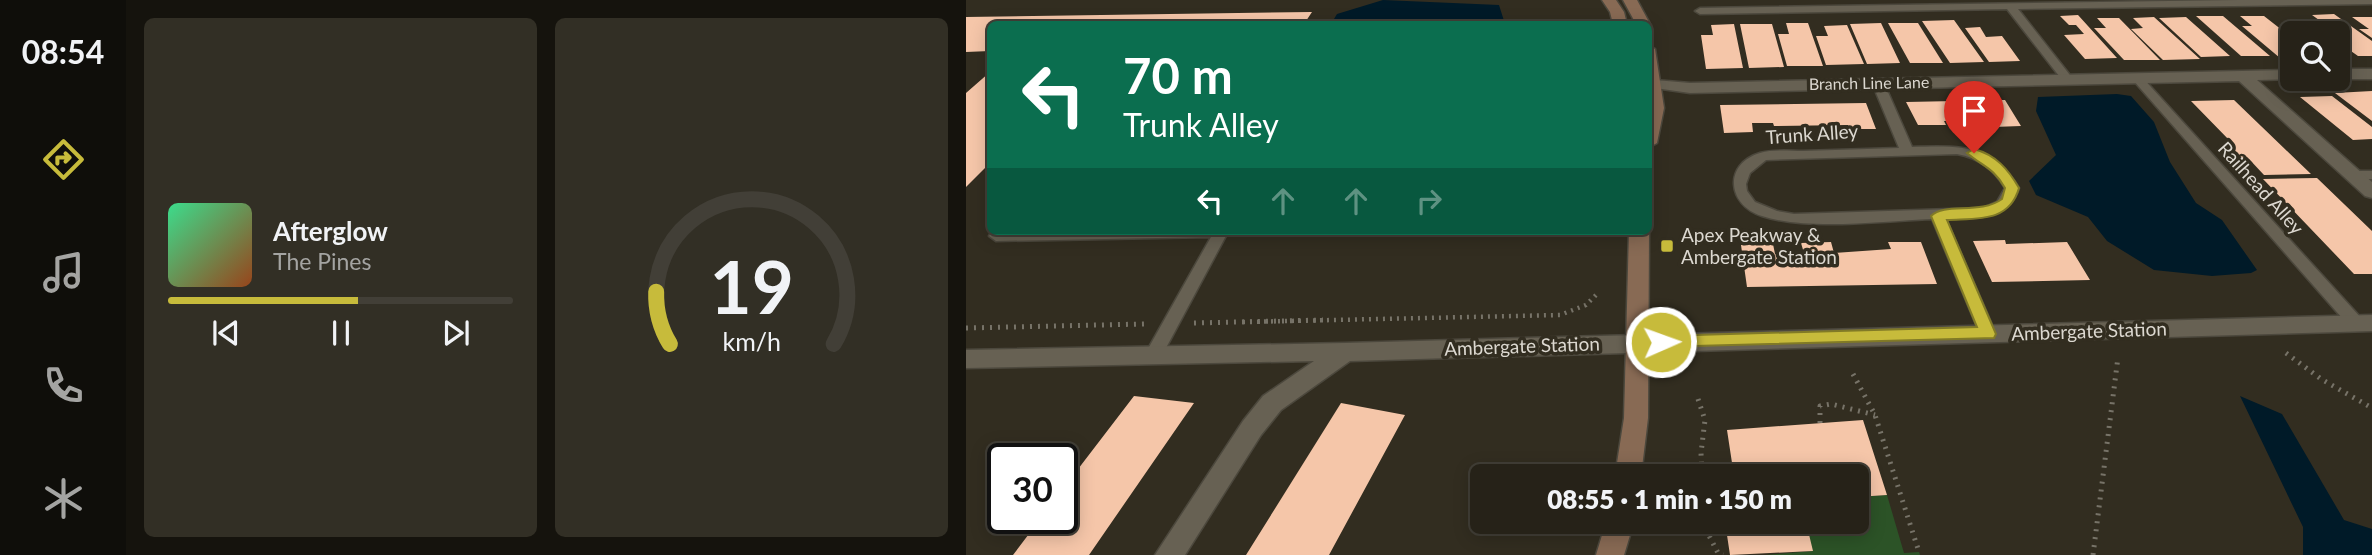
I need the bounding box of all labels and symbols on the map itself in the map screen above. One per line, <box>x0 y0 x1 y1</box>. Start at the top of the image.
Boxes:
street label: Branch Line Lane <box>1809 72 1929 93</box>
pin <box>1944 81 2004 153</box>
street label: Trunk Alley <box>1765 119 1859 148</box>
street label: Railhead Alley <box>2214 137 2309 239</box>
place label: Apex Peakway & Ambergate Station <box>1681 223 1837 268</box>
marker: Apex Peakway & Ambergate Station <box>1659 238 1675 254</box>
position arrow <box>1624 305 1698 379</box>
street label: Ambergate Station <box>2011 316 2167 345</box>
street label: Ambergate Station <box>1444 331 1600 360</box>
speed limit sign: 30 <box>987 443 1078 534</box>

